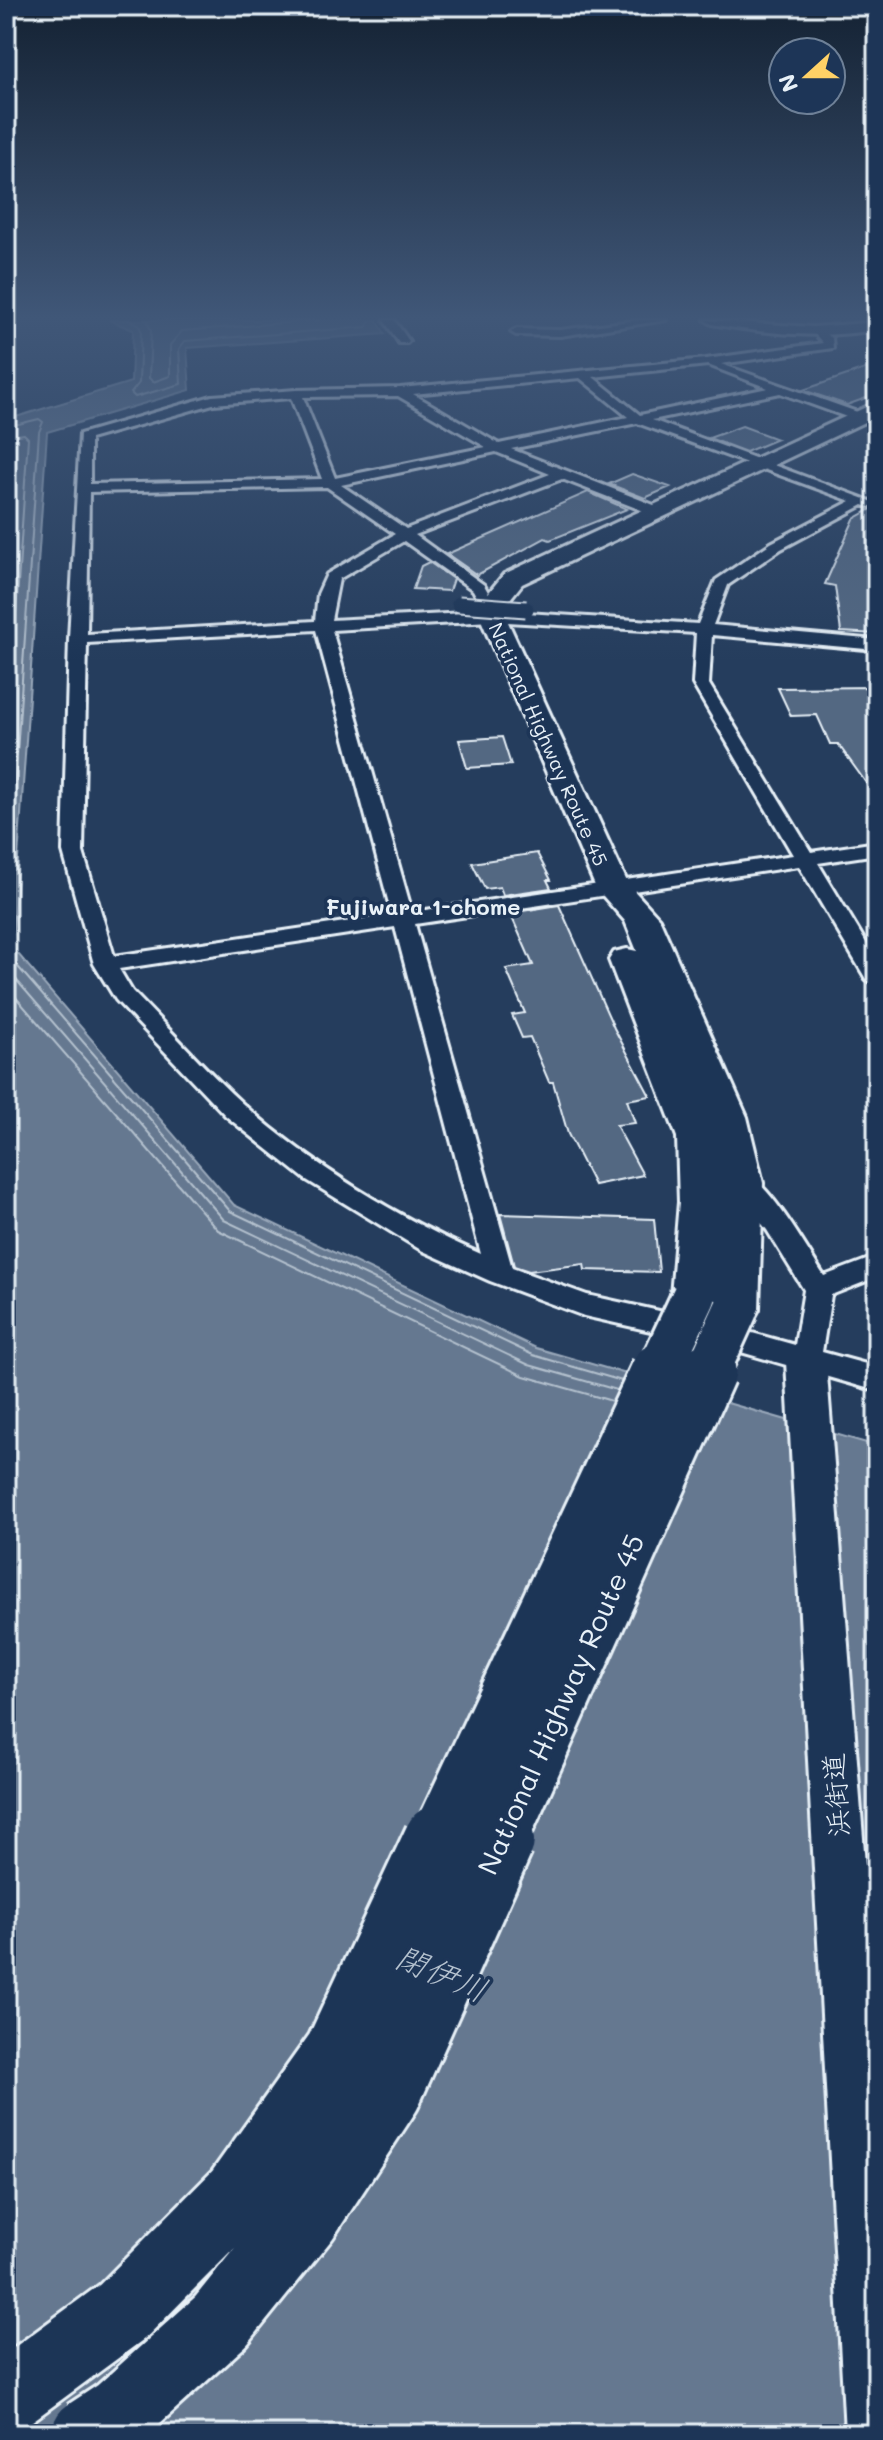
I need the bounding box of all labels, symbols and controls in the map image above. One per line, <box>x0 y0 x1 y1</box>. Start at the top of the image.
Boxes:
north arrow <box>767 36 847 116</box>
text: N <box>771 70 804 96</box>
street label: National Highway Route 45 <box>484 618 614 870</box>
district label: Fujiwara 1-chome <box>326 892 520 921</box>
street label: National Highway Route 45 <box>468 1528 652 1880</box>
street label: 浜街道 <box>814 1752 856 1838</box>
water label: 閉伊川 <box>390 1934 494 2010</box>

